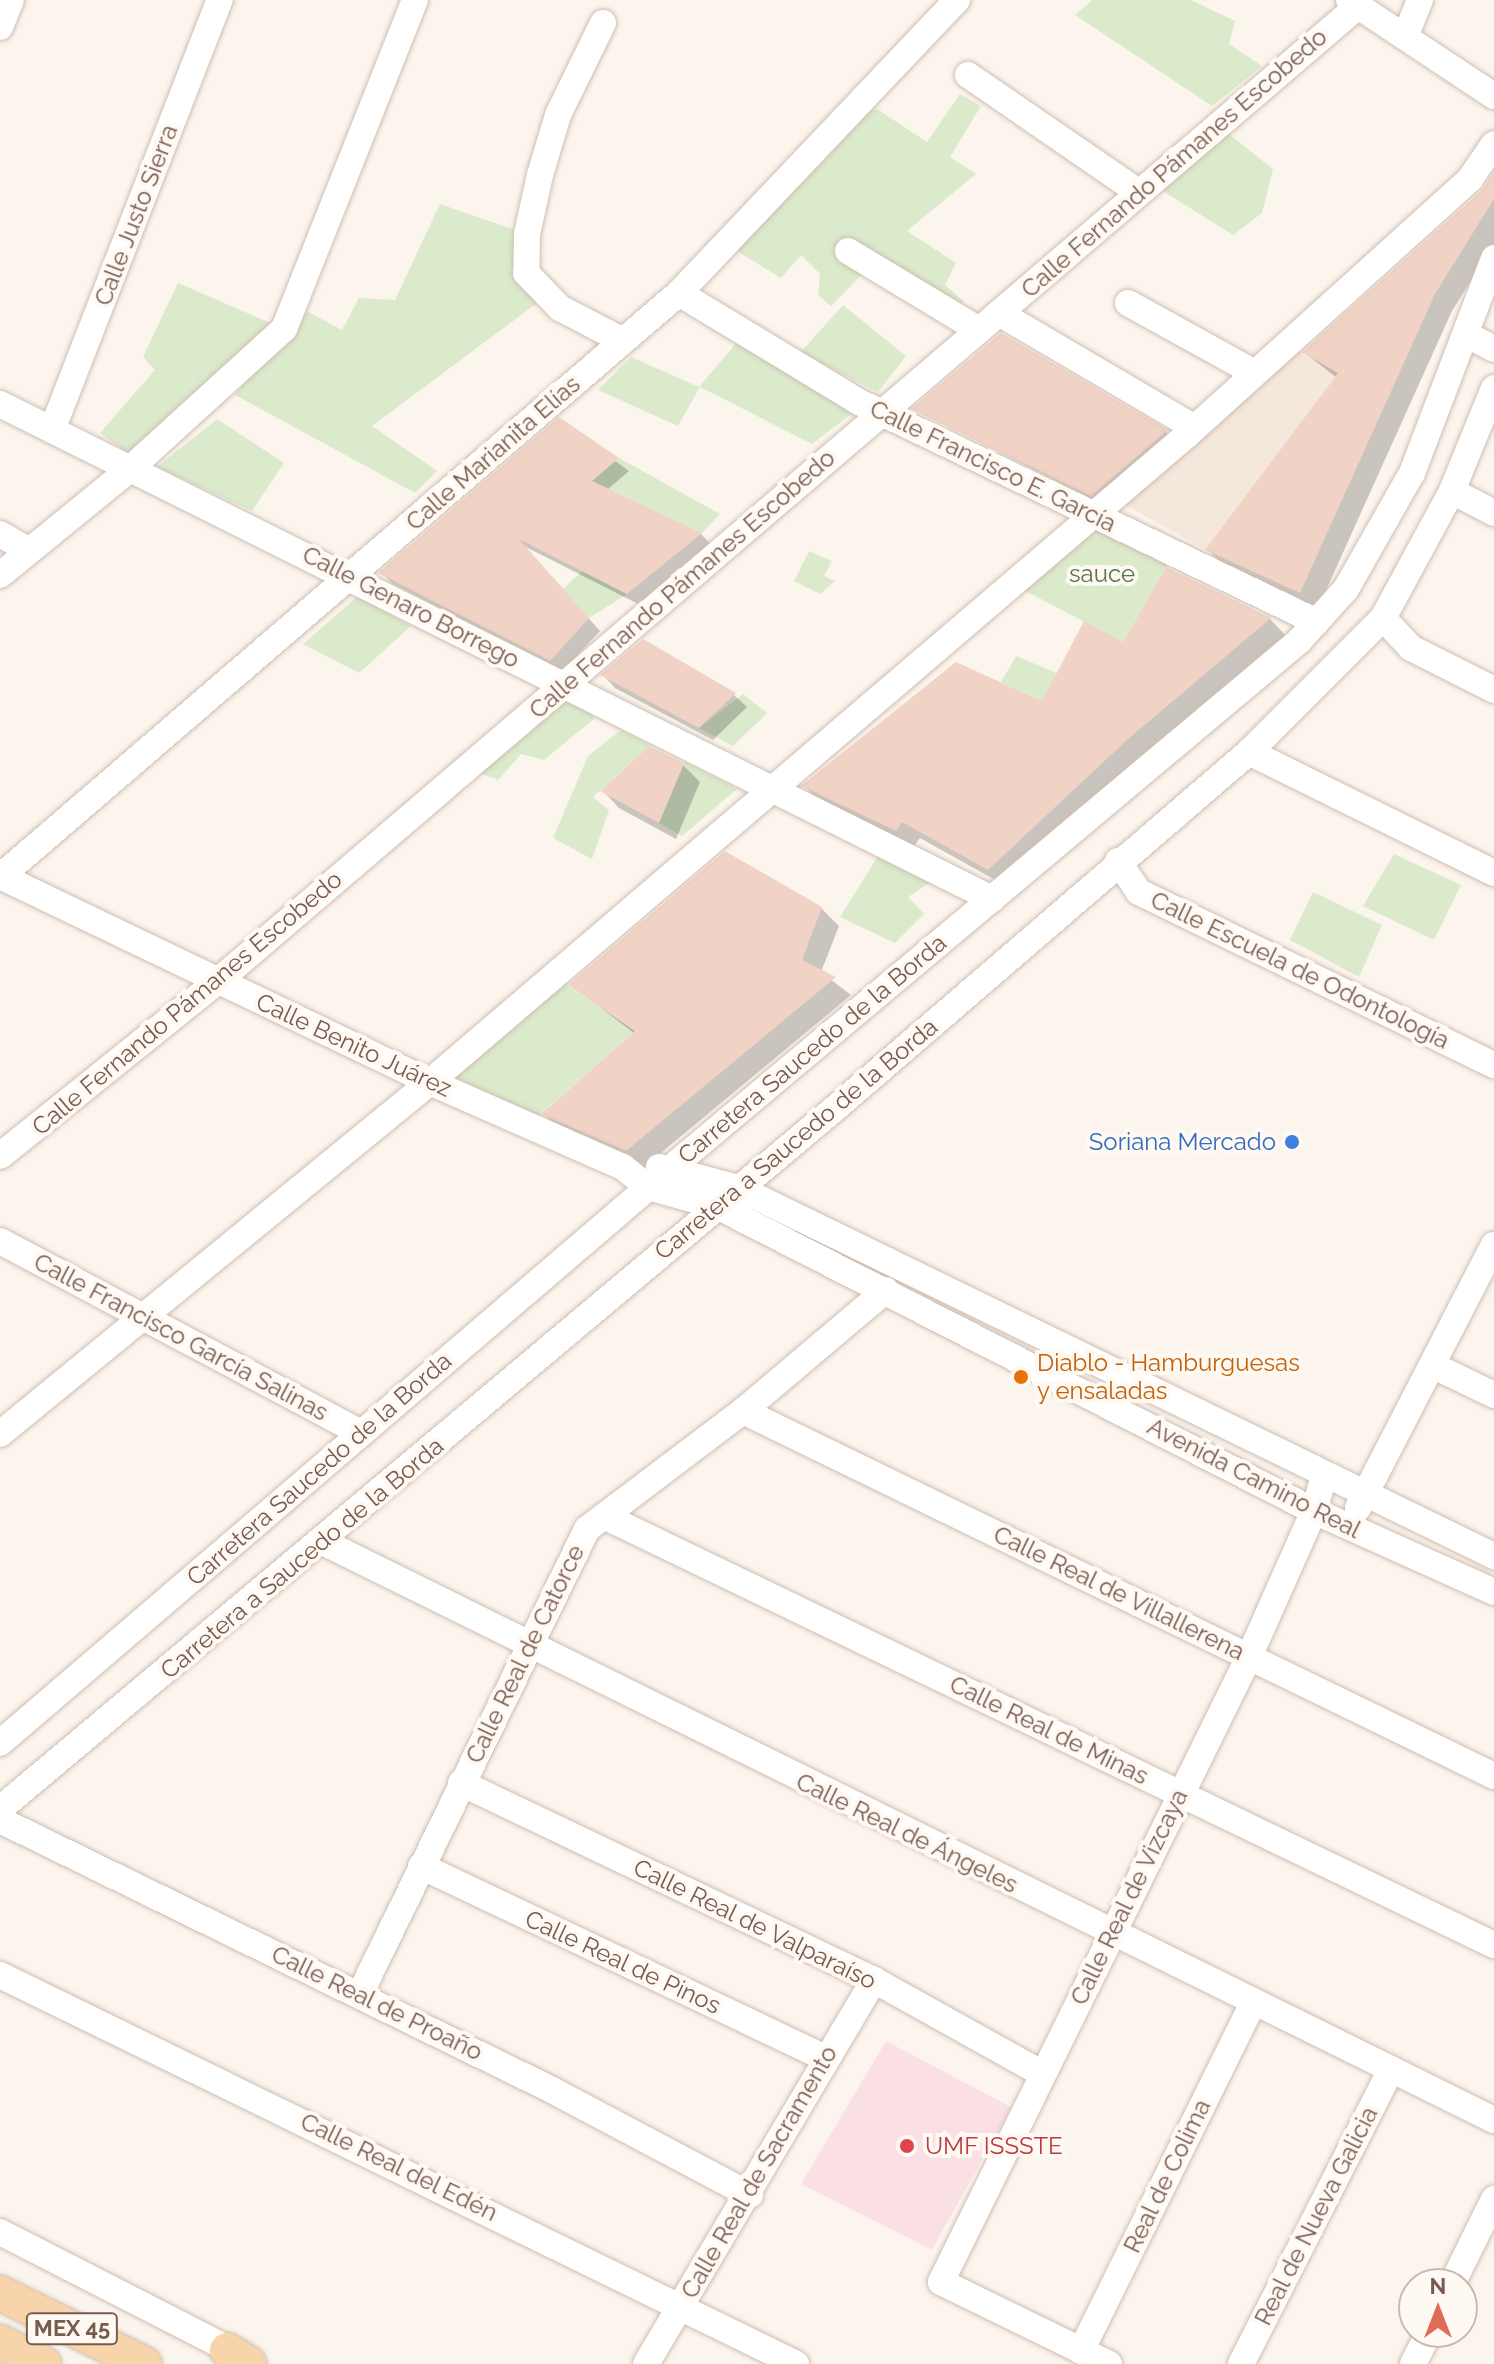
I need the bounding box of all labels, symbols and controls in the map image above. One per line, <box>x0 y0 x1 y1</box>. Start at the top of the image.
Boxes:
street label: Calle Fernando Pámanes Escobedo <box>1015 22 1333 304</box>
street label: Calle Justo Sierra <box>88 120 184 310</box>
street label: Calle Marianita Elías <box>400 370 586 536</box>
street label: Calle Francisco E. García <box>865 394 1121 538</box>
street label: Calle Fernando Pámanes Escobedo <box>523 443 841 725</box>
street label: Calle Genaro Borrego <box>298 540 524 674</box>
park label: sauce <box>1069 560 1135 588</box>
street label: Calle Fernando Pámanes Escobedo <box>26 865 348 1141</box>
street label: Calle Escuela de Odontología <box>1146 885 1454 1055</box>
street label: Carretera Saucedo de la Borda <box>672 928 952 1170</box>
street label: Calle Benito Juárez <box>251 987 457 1103</box>
street label: Carretera a Saucedo de la Borda <box>649 1012 943 1266</box>
place label: Soriana Mercado <box>1089 1128 1276 1156</box>
marker: Soriana Mercado <box>1283 1133 1301 1151</box>
street label: Calle Francisco García Salinas <box>29 1247 333 1427</box>
street label: Carretera Saucedo de la Borda <box>181 1346 457 1592</box>
place label: Diablo - Hamburguesas y ensaladas <box>1037 1349 1300 1405</box>
marker: Diablo - Hamburguesas y ensaladas <box>1012 1368 1030 1386</box>
street label: Avenida Camino Real <box>1143 1412 1365 1544</box>
street label: Carretera a Saucedo de la Borda <box>155 1431 449 1685</box>
street label: Calle Real de Villallerena <box>988 1519 1250 1667</box>
street label: Calle Real de Catorce <box>460 1540 590 1768</box>
street label: Calle Real de Minas <box>945 1669 1153 1791</box>
street label: Calle Real de Ángeles <box>791 1766 1023 1900</box>
street label: Calle Real de Vizcaya <box>1064 1784 1194 2010</box>
street label: Calle Real de Valparaíso <box>628 1852 882 1996</box>
street label: Calle Real de Pinos <box>520 1904 726 2020</box>
street label: Calle Real de Proaño <box>267 1939 487 2067</box>
street label: Calle Real de Sacramento <box>675 2040 843 2304</box>
street label: Real de Colima <box>1117 2094 1217 2258</box>
street label: Real de Nueva Galicia <box>1248 2102 1384 2330</box>
street label: Calle Real del Edén <box>295 2107 503 2227</box>
place label: UMF ISSSTE <box>925 2132 1063 2160</box>
marker: UMF ISSSTE <box>896 2135 918 2157</box>
north arrow <box>1398 2268 1478 2348</box>
text: N <box>1430 2273 1446 2299</box>
road number: MEX 45 <box>24 2311 120 2347</box>

